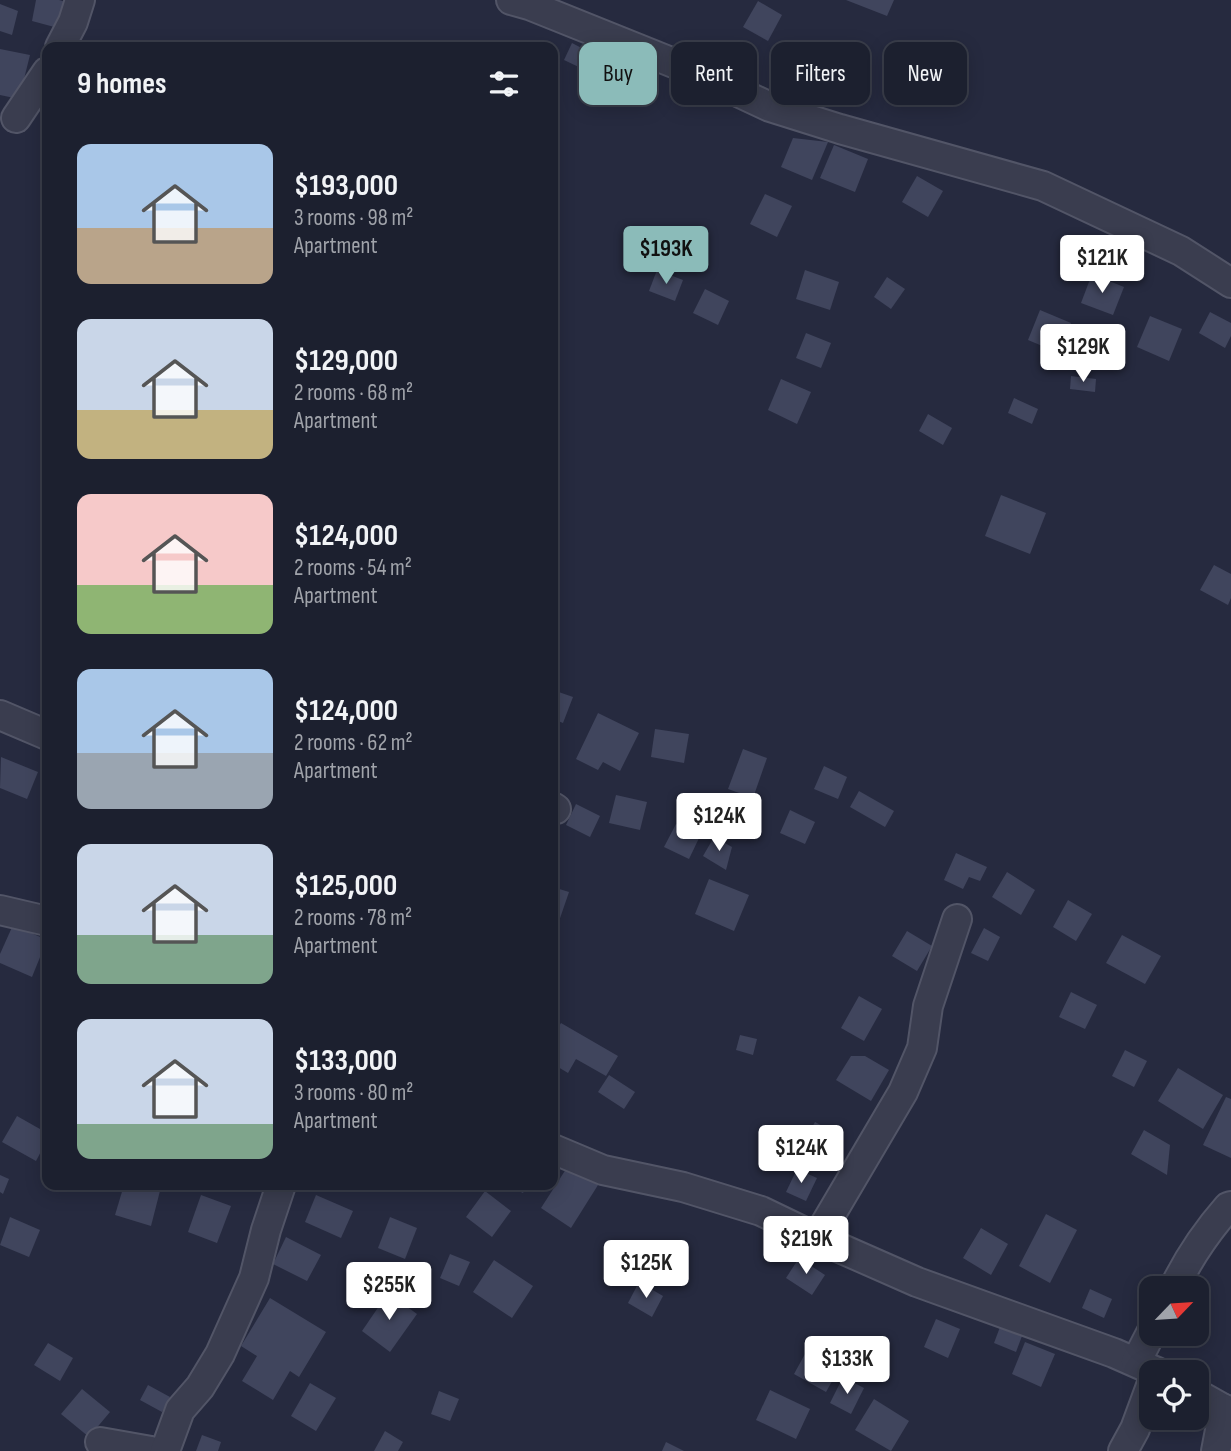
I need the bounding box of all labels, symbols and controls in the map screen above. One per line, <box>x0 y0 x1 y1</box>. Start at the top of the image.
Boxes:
chip: Buy <box>579 42 657 105</box>
chip: Rent <box>671 42 757 105</box>
chip: Filters <box>771 42 870 105</box>
chip: New <box>884 42 967 105</box>
icon: filters <box>485 65 523 103</box>
text: 9 homes <box>77 66 167 102</box>
text: $193,000 <box>294 168 398 204</box>
icon: home <box>133 172 217 256</box>
text: 3 rooms · 98 m² <box>294 204 413 232</box>
pin: $193K <box>617 226 715 286</box>
text: Apartment <box>294 232 378 260</box>
text: $193K <box>639 235 693 263</box>
pin: $121K <box>1053 236 1151 295</box>
text: $121K <box>1076 244 1128 272</box>
pin: $129K <box>1034 324 1132 384</box>
text: $129K <box>1056 333 1110 361</box>
text: $129,000 <box>294 343 398 379</box>
icon: home <box>133 347 217 431</box>
text: 2 rooms · 68 m² <box>294 379 413 407</box>
text: Apartment <box>294 407 378 435</box>
text: $124,000 <box>294 518 398 554</box>
icon: home <box>133 522 217 606</box>
text: 2 rooms · 54 m² <box>294 554 412 582</box>
text: Apartment <box>294 582 378 610</box>
text: $124,000 <box>294 693 398 729</box>
icon: home <box>133 697 217 781</box>
text: 2 rooms · 62 m² <box>294 729 413 757</box>
text: Apartment <box>294 757 378 785</box>
pin: $124K <box>670 794 768 853</box>
text: $124K <box>692 802 746 830</box>
text: $125,000 <box>294 868 397 904</box>
icon: home <box>133 872 217 956</box>
text: 2 rooms · 78 m² <box>294 904 412 932</box>
text: Apartment <box>294 932 378 960</box>
text: $133,000 <box>294 1043 397 1079</box>
icon: home <box>133 1047 217 1131</box>
text: 3 rooms · 80 m² <box>294 1079 413 1107</box>
text: Apartment <box>294 1107 378 1135</box>
pin: $124K <box>752 1126 850 1185</box>
text: $124K <box>774 1134 828 1162</box>
pin: $219K <box>757 1216 855 1276</box>
text: $219K <box>779 1225 833 1253</box>
pin: $125K <box>597 1240 695 1300</box>
text: $125K <box>620 1249 672 1277</box>
pin: $255K <box>340 1262 438 1322</box>
text: $255K <box>362 1271 416 1299</box>
north arrow <box>1139 1276 1209 1346</box>
map controls <box>1139 1276 1209 1430</box>
pin: $133K <box>798 1336 896 1396</box>
text: $133K <box>821 1345 873 1373</box>
button: locate <box>1139 1360 1209 1430</box>

